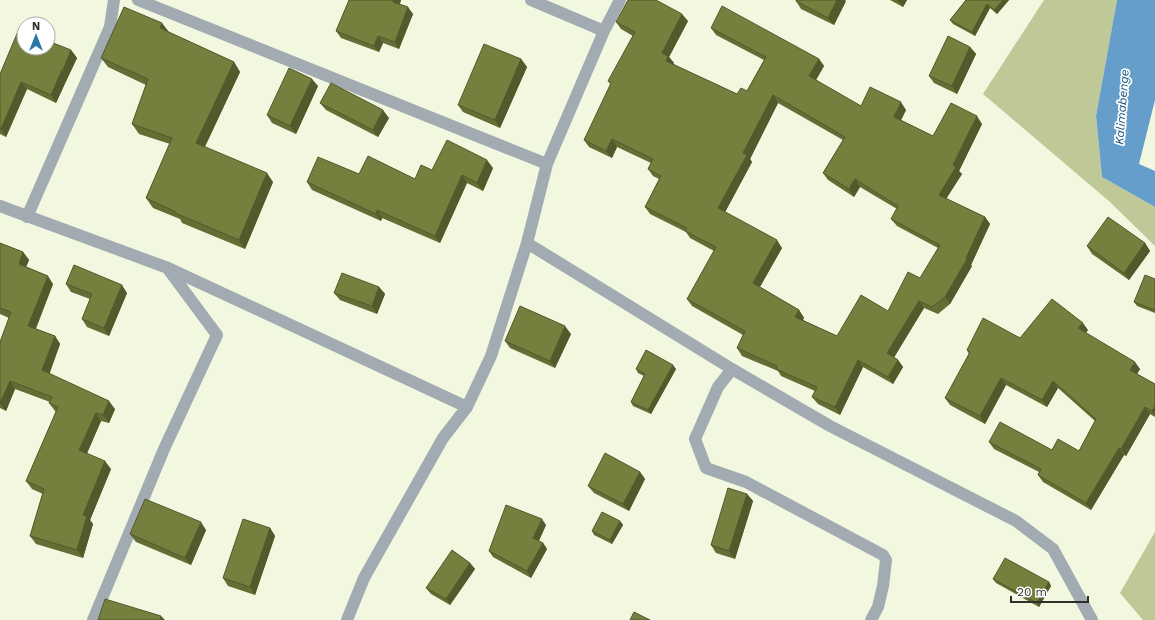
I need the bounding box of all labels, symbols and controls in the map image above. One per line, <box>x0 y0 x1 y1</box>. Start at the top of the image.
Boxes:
north arrow <box>16 16 56 56</box>
text: N <box>32 20 40 33</box>
water label: Kalimabenge <box>1112 69 1132 145</box>
scale bar <box>1011 578 1088 604</box>
text: 20 m <box>1017 585 1047 599</box>

